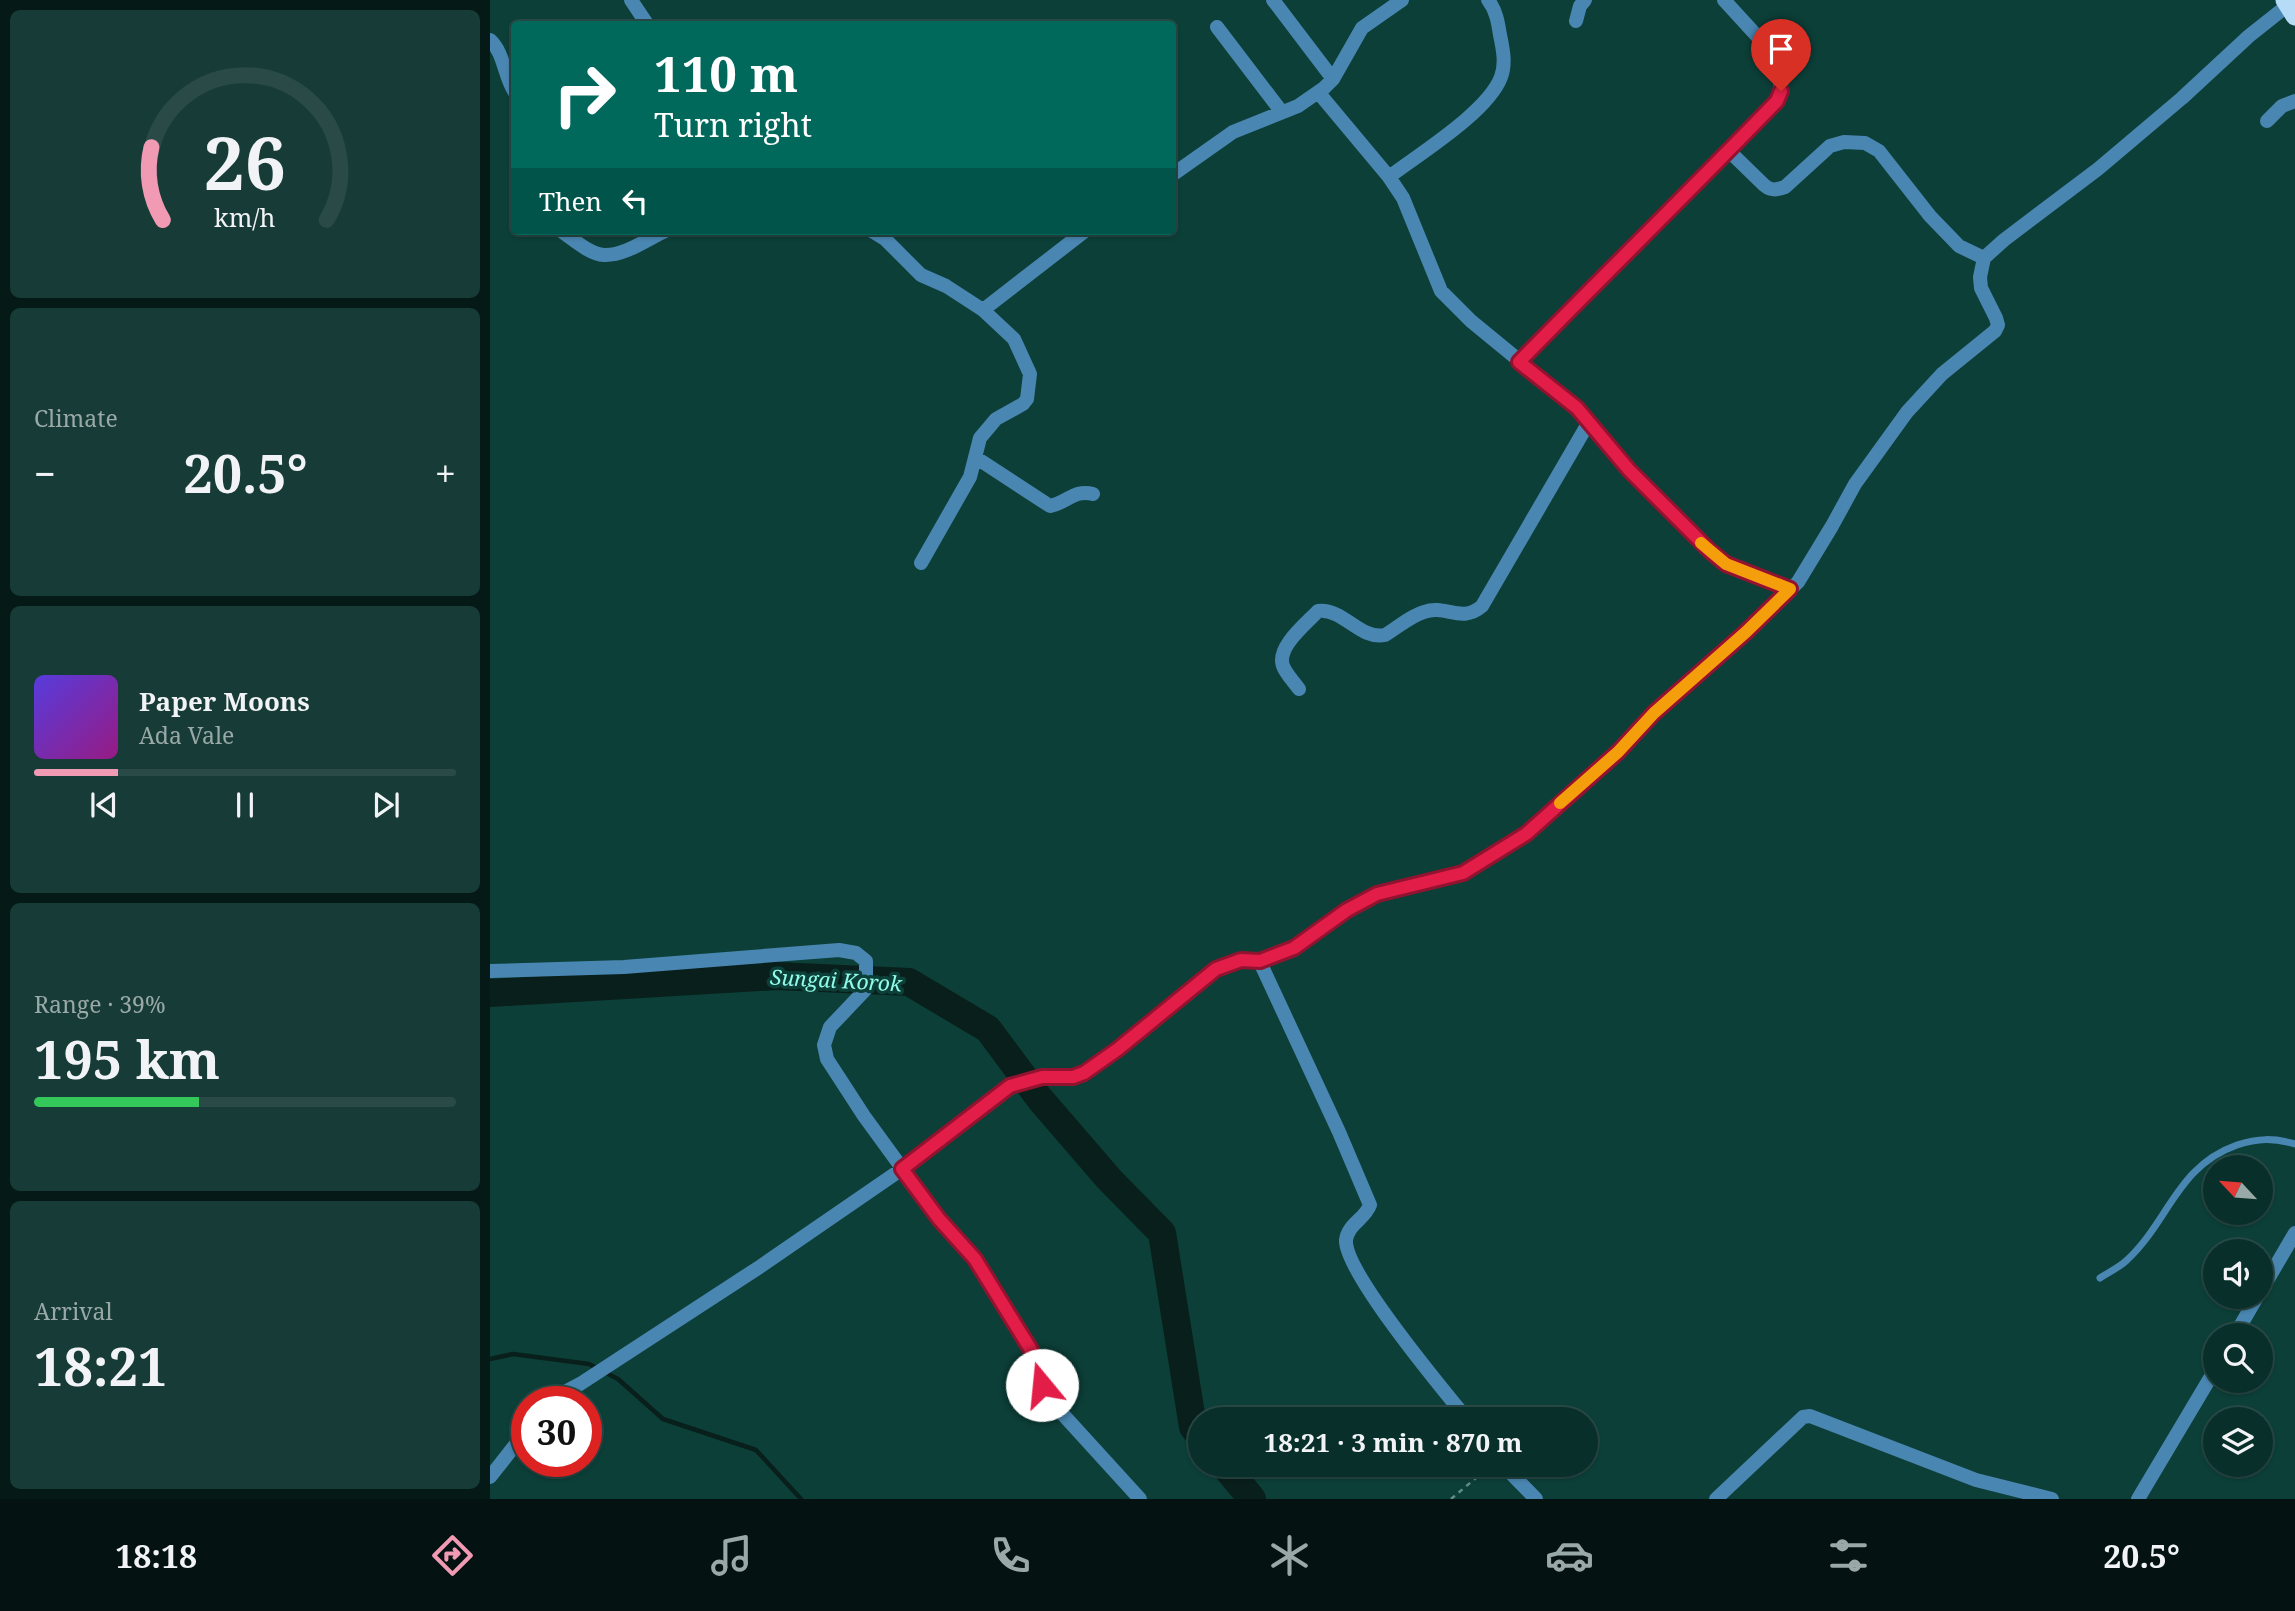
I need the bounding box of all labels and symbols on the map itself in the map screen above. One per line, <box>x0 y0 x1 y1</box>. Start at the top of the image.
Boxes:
pin <box>1751 19 1811 91</box>
water label: Sungai Korok <box>769 963 904 997</box>
north arrow <box>2203 1155 2273 1225</box>
position arrow <box>1005 1348 1079 1422</box>
speed limit sign: 30 <box>511 1386 602 1477</box>

